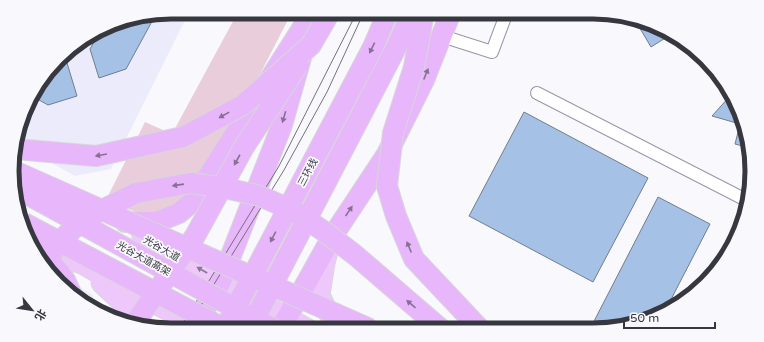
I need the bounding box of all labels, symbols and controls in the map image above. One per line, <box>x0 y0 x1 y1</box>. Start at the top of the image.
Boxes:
one-way arrow <box>369 42 375 53</box>
one-way arrow <box>424 67 430 79</box>
one-way arrow <box>281 111 287 123</box>
one-way arrow <box>218 112 229 118</box>
one-way arrow <box>95 152 107 158</box>
one-way arrow <box>233 154 240 166</box>
street label: 三环线 <box>296 156 320 189</box>
one-way arrow <box>172 182 184 188</box>
one-way arrow <box>345 206 353 217</box>
one-way arrow <box>270 231 276 243</box>
street label: 光谷大道 <box>141 234 182 264</box>
street label: 光谷大道高架 <box>114 239 173 279</box>
one-way arrow <box>406 242 412 253</box>
one-way arrow <box>197 267 208 274</box>
north arrow <box>12 290 52 330</box>
one-way arrow <box>406 299 416 308</box>
scale bar <box>624 304 715 330</box>
text: 北 <box>32 307 49 323</box>
text: 50 m <box>630 311 659 325</box>

